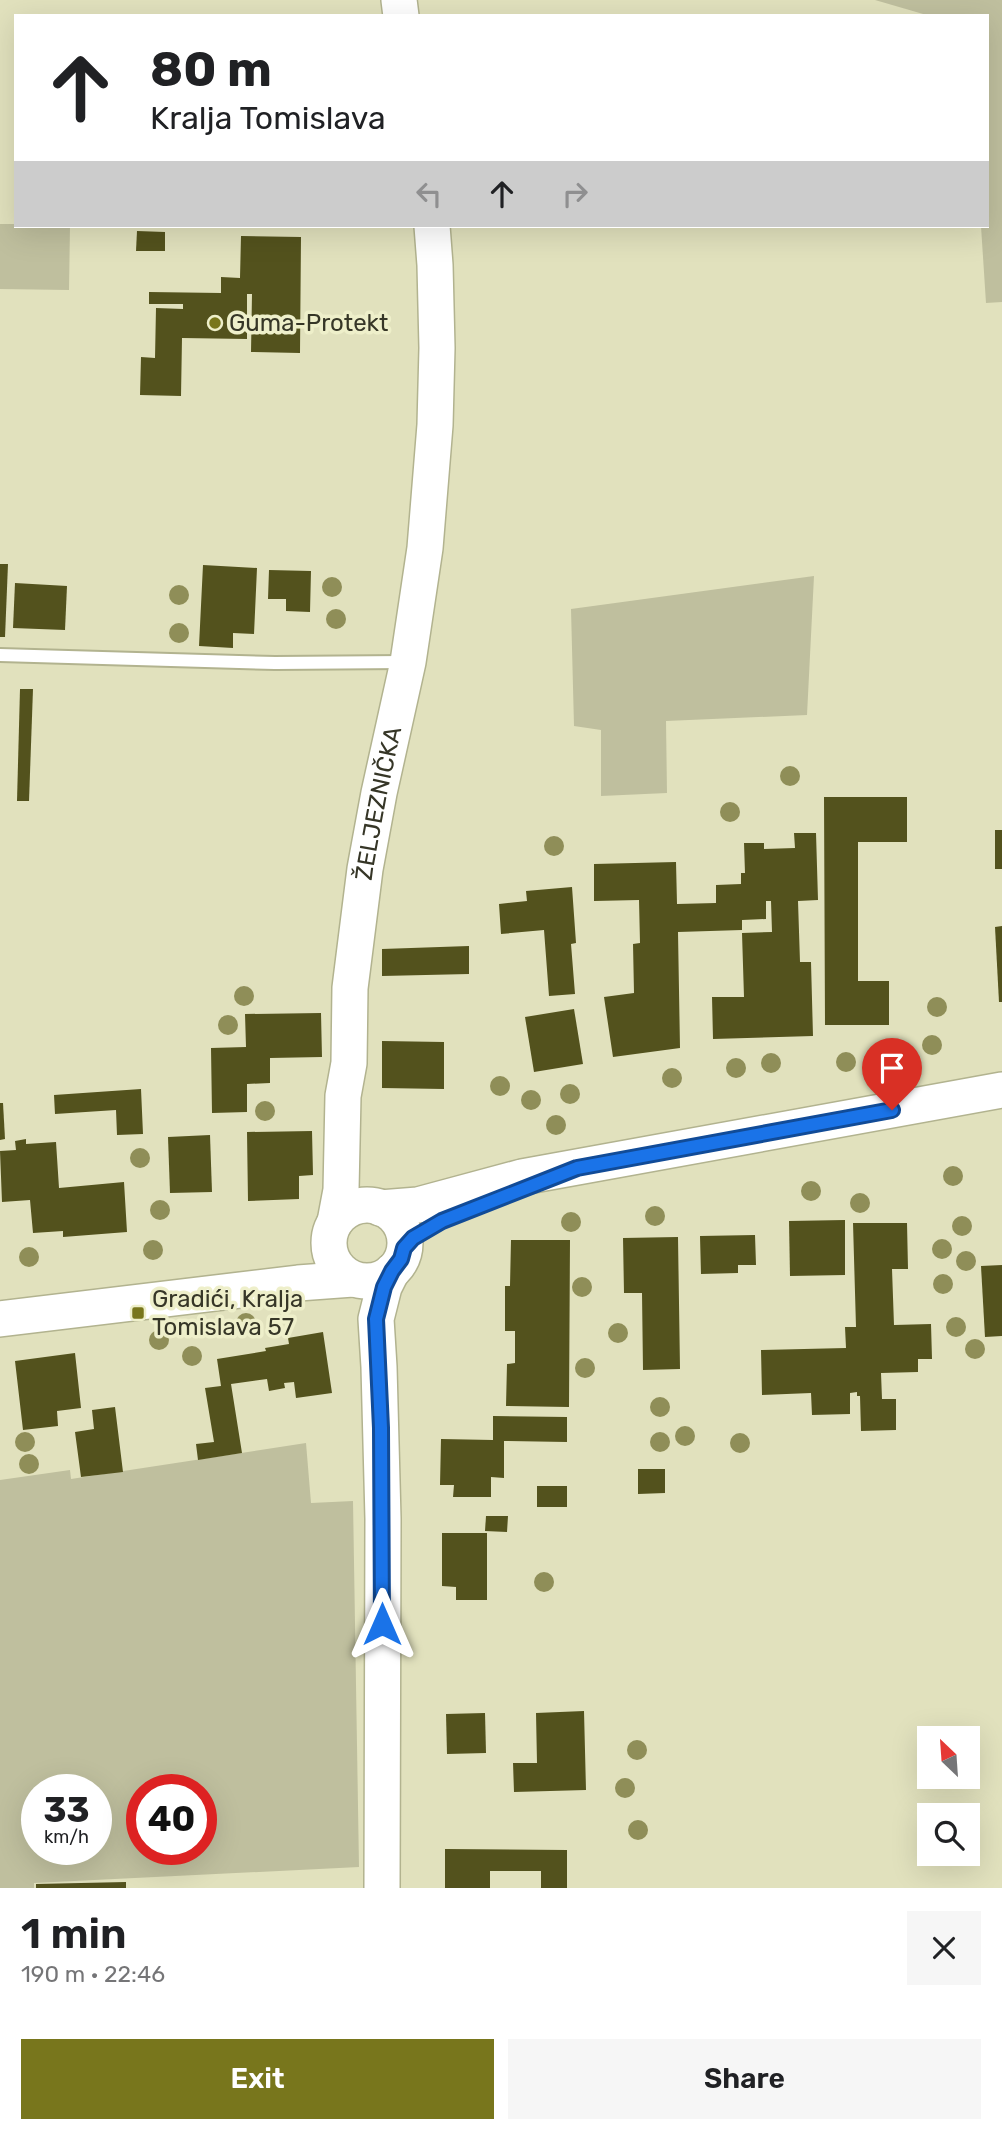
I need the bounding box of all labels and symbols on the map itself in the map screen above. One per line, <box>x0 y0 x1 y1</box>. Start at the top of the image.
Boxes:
place label: Guma-Protekt <box>229 309 388 337</box>
marker: Guma-Protekt <box>207 315 223 331</box>
street label: ŽELJEZNIČKA <box>350 724 407 882</box>
pin <box>862 1038 922 1110</box>
place label: Gradići, Kralja Tomislava 57 <box>152 1285 303 1341</box>
marker: Gradići, Kralja Tomislava 57 <box>130 1305 146 1321</box>
position arrow <box>345 1587 419 1661</box>
north arrow <box>917 1726 980 1788</box>
speed limit sign: 40 <box>126 1774 217 1865</box>

